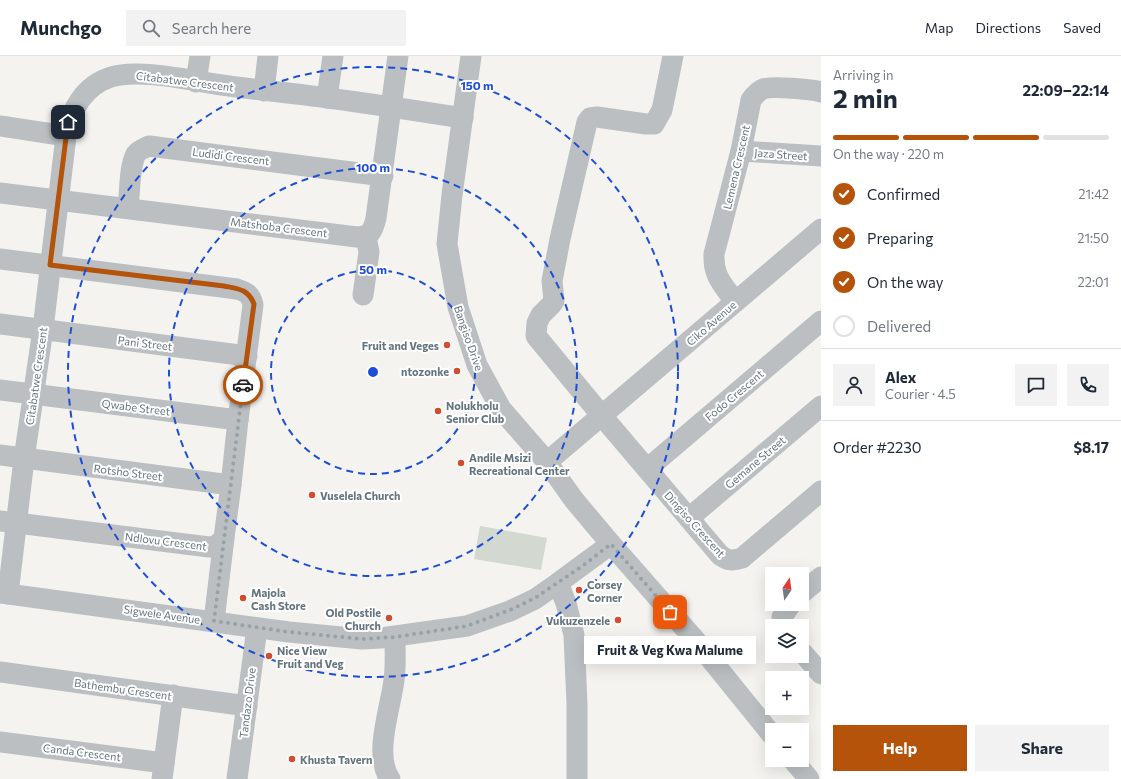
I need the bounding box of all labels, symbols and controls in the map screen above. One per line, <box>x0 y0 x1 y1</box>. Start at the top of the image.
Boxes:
search box <box>126 10 406 46</box>
text: Munchgo <box>20 16 102 39</box>
icon: search <box>140 17 162 39</box>
text: Search here <box>172 19 251 37</box>
text: Map <box>925 19 954 36</box>
text: Directions <box>976 19 1041 36</box>
text: Saved <box>1063 19 1101 36</box>
text: Arriving in <box>833 67 893 83</box>
street label: Citabatwe Crescent <box>135 69 235 94</box>
text: 150 m <box>460 78 494 92</box>
text: 22:09–22:14 <box>1023 81 1109 99</box>
text: 2 min <box>833 82 898 113</box>
pin <box>51 105 85 139</box>
icon: home <box>57 111 79 133</box>
street label: Lemena Crescent <box>720 123 752 210</box>
street label: Ludidi Crescent <box>192 145 271 167</box>
street label: Jaza Street <box>754 146 809 163</box>
text: On the way · 220 m <box>833 146 944 162</box>
text: 100 m <box>356 160 390 174</box>
icon: check <box>833 183 855 205</box>
text: Confirmed <box>867 185 940 203</box>
text: 21:42 <box>1078 186 1109 202</box>
street label: Matshoba Crescent <box>230 215 329 239</box>
icon: check <box>833 227 855 249</box>
text: Preparing <box>867 229 933 247</box>
text: 21:50 <box>1077 230 1109 246</box>
text: 50 m <box>359 262 387 276</box>
icon: check <box>833 271 855 293</box>
text: On the way <box>867 273 944 291</box>
text: 22:01 <box>1077 274 1109 290</box>
street label: Ciko Avenue <box>684 298 739 348</box>
street label: Bangiso Drive <box>452 304 486 373</box>
text: Delivered <box>867 317 931 335</box>
street label: Citabatwe Crescent <box>23 326 49 426</box>
street label: Pani Street <box>117 333 174 353</box>
place label: Fruit and Veges <box>362 339 439 352</box>
marker: Fruit and Veges <box>442 340 452 350</box>
button: person <box>833 364 875 406</box>
button: chat <box>1015 364 1057 406</box>
button: phone <box>1067 364 1109 406</box>
courier <box>223 365 263 405</box>
centre of rings <box>366 365 380 379</box>
place label: ntozonke <box>401 365 449 378</box>
marker: ntozonke <box>452 366 462 376</box>
street label: Fodo Crescent <box>702 366 766 423</box>
text: Alex <box>885 368 916 386</box>
icon: car <box>232 374 254 396</box>
text: Courier · 4.5 <box>885 386 956 402</box>
street label: Qwabe Street <box>101 396 171 418</box>
place label: Nolukholu Senior Club <box>446 399 505 425</box>
marker: Nolukholu Senior Club <box>433 406 443 416</box>
street label: Gemane Street <box>722 433 788 491</box>
text: Order #2230 <box>833 438 922 456</box>
text: $8.17 <box>1073 438 1109 456</box>
place label: Andile Msizi Recreational Center <box>469 451 570 477</box>
marker: Andile Msizi Recreational Center <box>456 458 466 468</box>
street label: Rotsho Street <box>93 461 164 483</box>
street label: Dingiso Crescent <box>662 488 728 560</box>
place label: Vuselela Church <box>320 489 400 502</box>
marker: Vuselela Church <box>307 490 317 500</box>
street label: Ndlovu Crescent <box>124 530 208 553</box>
north arrow <box>765 567 809 611</box>
map controls <box>765 567 809 767</box>
place label: Corsey Corner <box>587 578 623 604</box>
marker: Corsey Corner <box>574 585 584 595</box>
place label: Majola Cash Store <box>251 586 306 612</box>
marker: Majola Cash Store <box>238 593 248 603</box>
pin <box>653 595 687 629</box>
icon: bag <box>659 601 681 623</box>
street label: Sigwele Avenue <box>123 602 201 626</box>
place label: Old Postile Church <box>326 606 381 632</box>
marker: Old Postile Church <box>384 613 394 623</box>
place label: Vukuzenzele <box>546 614 610 627</box>
marker: Vukuzenzele <box>613 615 623 625</box>
button: layers <box>765 619 809 663</box>
callout: Fruit & Veg Kwa Malume <box>584 636 756 664</box>
text: Fruit & Veg Kwa Malume <box>597 642 743 658</box>
place label: Nice View Fruit and Veg <box>277 644 343 670</box>
marker: Nice View Fruit and Veg <box>264 651 274 661</box>
street label: Tandazo Drive <box>236 667 258 739</box>
button: + <box>765 671 809 715</box>
street label: Bathembu Crescent <box>73 676 173 702</box>
button: − <box>765 723 809 767</box>
button: Help <box>833 725 967 771</box>
button: Share <box>975 725 1109 771</box>
street label: Canda Crescent <box>42 741 122 763</box>
place label: Khusta Tavern <box>300 753 372 766</box>
marker: Khusta Tavern <box>287 754 297 764</box>

